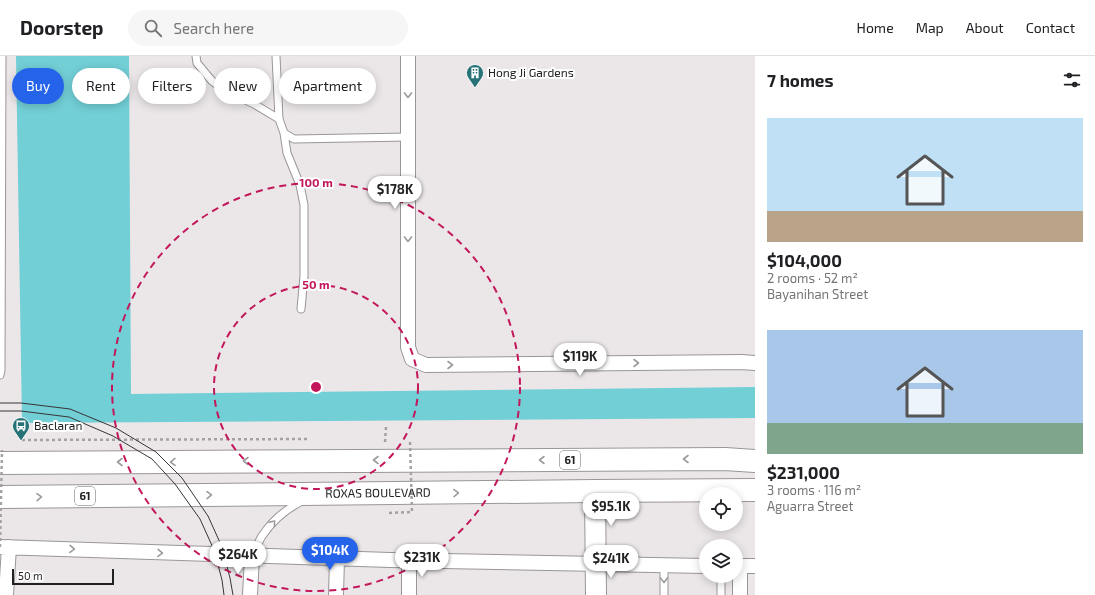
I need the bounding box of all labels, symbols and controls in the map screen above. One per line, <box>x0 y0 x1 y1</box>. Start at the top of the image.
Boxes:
search box <box>128 10 408 46</box>
text: Doorstep <box>20 16 104 39</box>
icon: search <box>142 17 164 39</box>
text: Search here <box>174 19 254 37</box>
text: Home <box>857 19 894 36</box>
text: Map <box>916 19 944 36</box>
text: About <box>966 19 1004 36</box>
text: Contact <box>1026 19 1075 36</box>
building icon: Hong Ji Gardens <box>465 63 485 88</box>
place label: Hong Ji Gardens <box>488 65 574 79</box>
chip: Buy <box>12 68 64 104</box>
chip: Rent <box>72 68 130 104</box>
chip: Filters <box>138 68 206 104</box>
chip: New <box>214 68 271 104</box>
chip: Apartment <box>279 68 376 104</box>
icon: filters <box>1061 69 1083 91</box>
text: 7 homes <box>767 70 834 90</box>
one-way arrow <box>404 92 412 98</box>
icon: home <box>889 144 961 216</box>
text: 100 m <box>299 175 333 189</box>
pin: $178K <box>367 176 423 210</box>
text: $178K <box>377 181 413 197</box>
one-way arrow <box>404 236 412 242</box>
text: $104,000 <box>767 250 842 270</box>
text: 2 rooms · 52 m² <box>767 270 858 286</box>
text: 50 m <box>302 277 330 291</box>
text: Bayanihan Street <box>767 286 868 302</box>
pin: $119K <box>552 343 608 377</box>
text: $119K <box>563 348 597 364</box>
icon: home <box>889 356 961 428</box>
one-way arrow <box>633 359 639 367</box>
one-way arrow <box>447 361 453 369</box>
centre of rings <box>309 380 323 394</box>
bus stop icon: Baclaran <box>11 416 31 441</box>
place label: Baclaran <box>34 418 82 432</box>
road number: 61 <box>560 451 580 469</box>
one-way arrow <box>683 455 689 463</box>
one-way arrow <box>373 456 379 464</box>
one-way arrow <box>539 456 545 464</box>
one-way arrow <box>243 457 249 465</box>
one-way arrow <box>117 458 123 466</box>
one-way arrow <box>170 458 176 466</box>
text: $231,000 <box>767 462 840 482</box>
text: 3 rooms · 116 m² <box>767 482 861 498</box>
street label: ROXAS BOULEVARD <box>325 485 431 500</box>
road number: 61 <box>75 487 95 505</box>
map controls <box>699 487 743 583</box>
button: locate <box>699 487 743 531</box>
one-way arrow <box>453 489 459 497</box>
one-way arrow <box>206 491 212 499</box>
one-way arrow <box>36 493 42 501</box>
pin: $95.1K <box>578 493 644 527</box>
text: $95.1K <box>592 498 630 514</box>
text: Aguarra Street <box>767 498 853 514</box>
one-way arrow <box>268 521 275 528</box>
pin: $104K <box>302 537 358 571</box>
button: layers <box>699 539 743 583</box>
pin: $264K <box>210 541 266 575</box>
text: $104K <box>311 542 349 558</box>
pin: $231K <box>394 544 450 578</box>
one-way arrow <box>69 545 75 554</box>
pin: $241K <box>583 545 639 579</box>
text: $264K <box>218 546 258 562</box>
one-way arrow <box>157 548 163 557</box>
text: $231K <box>404 549 440 565</box>
text: $241K <box>592 550 630 566</box>
scale bar <box>12 567 114 586</box>
text: 50 m <box>18 569 43 582</box>
one-way arrow <box>660 577 668 583</box>

